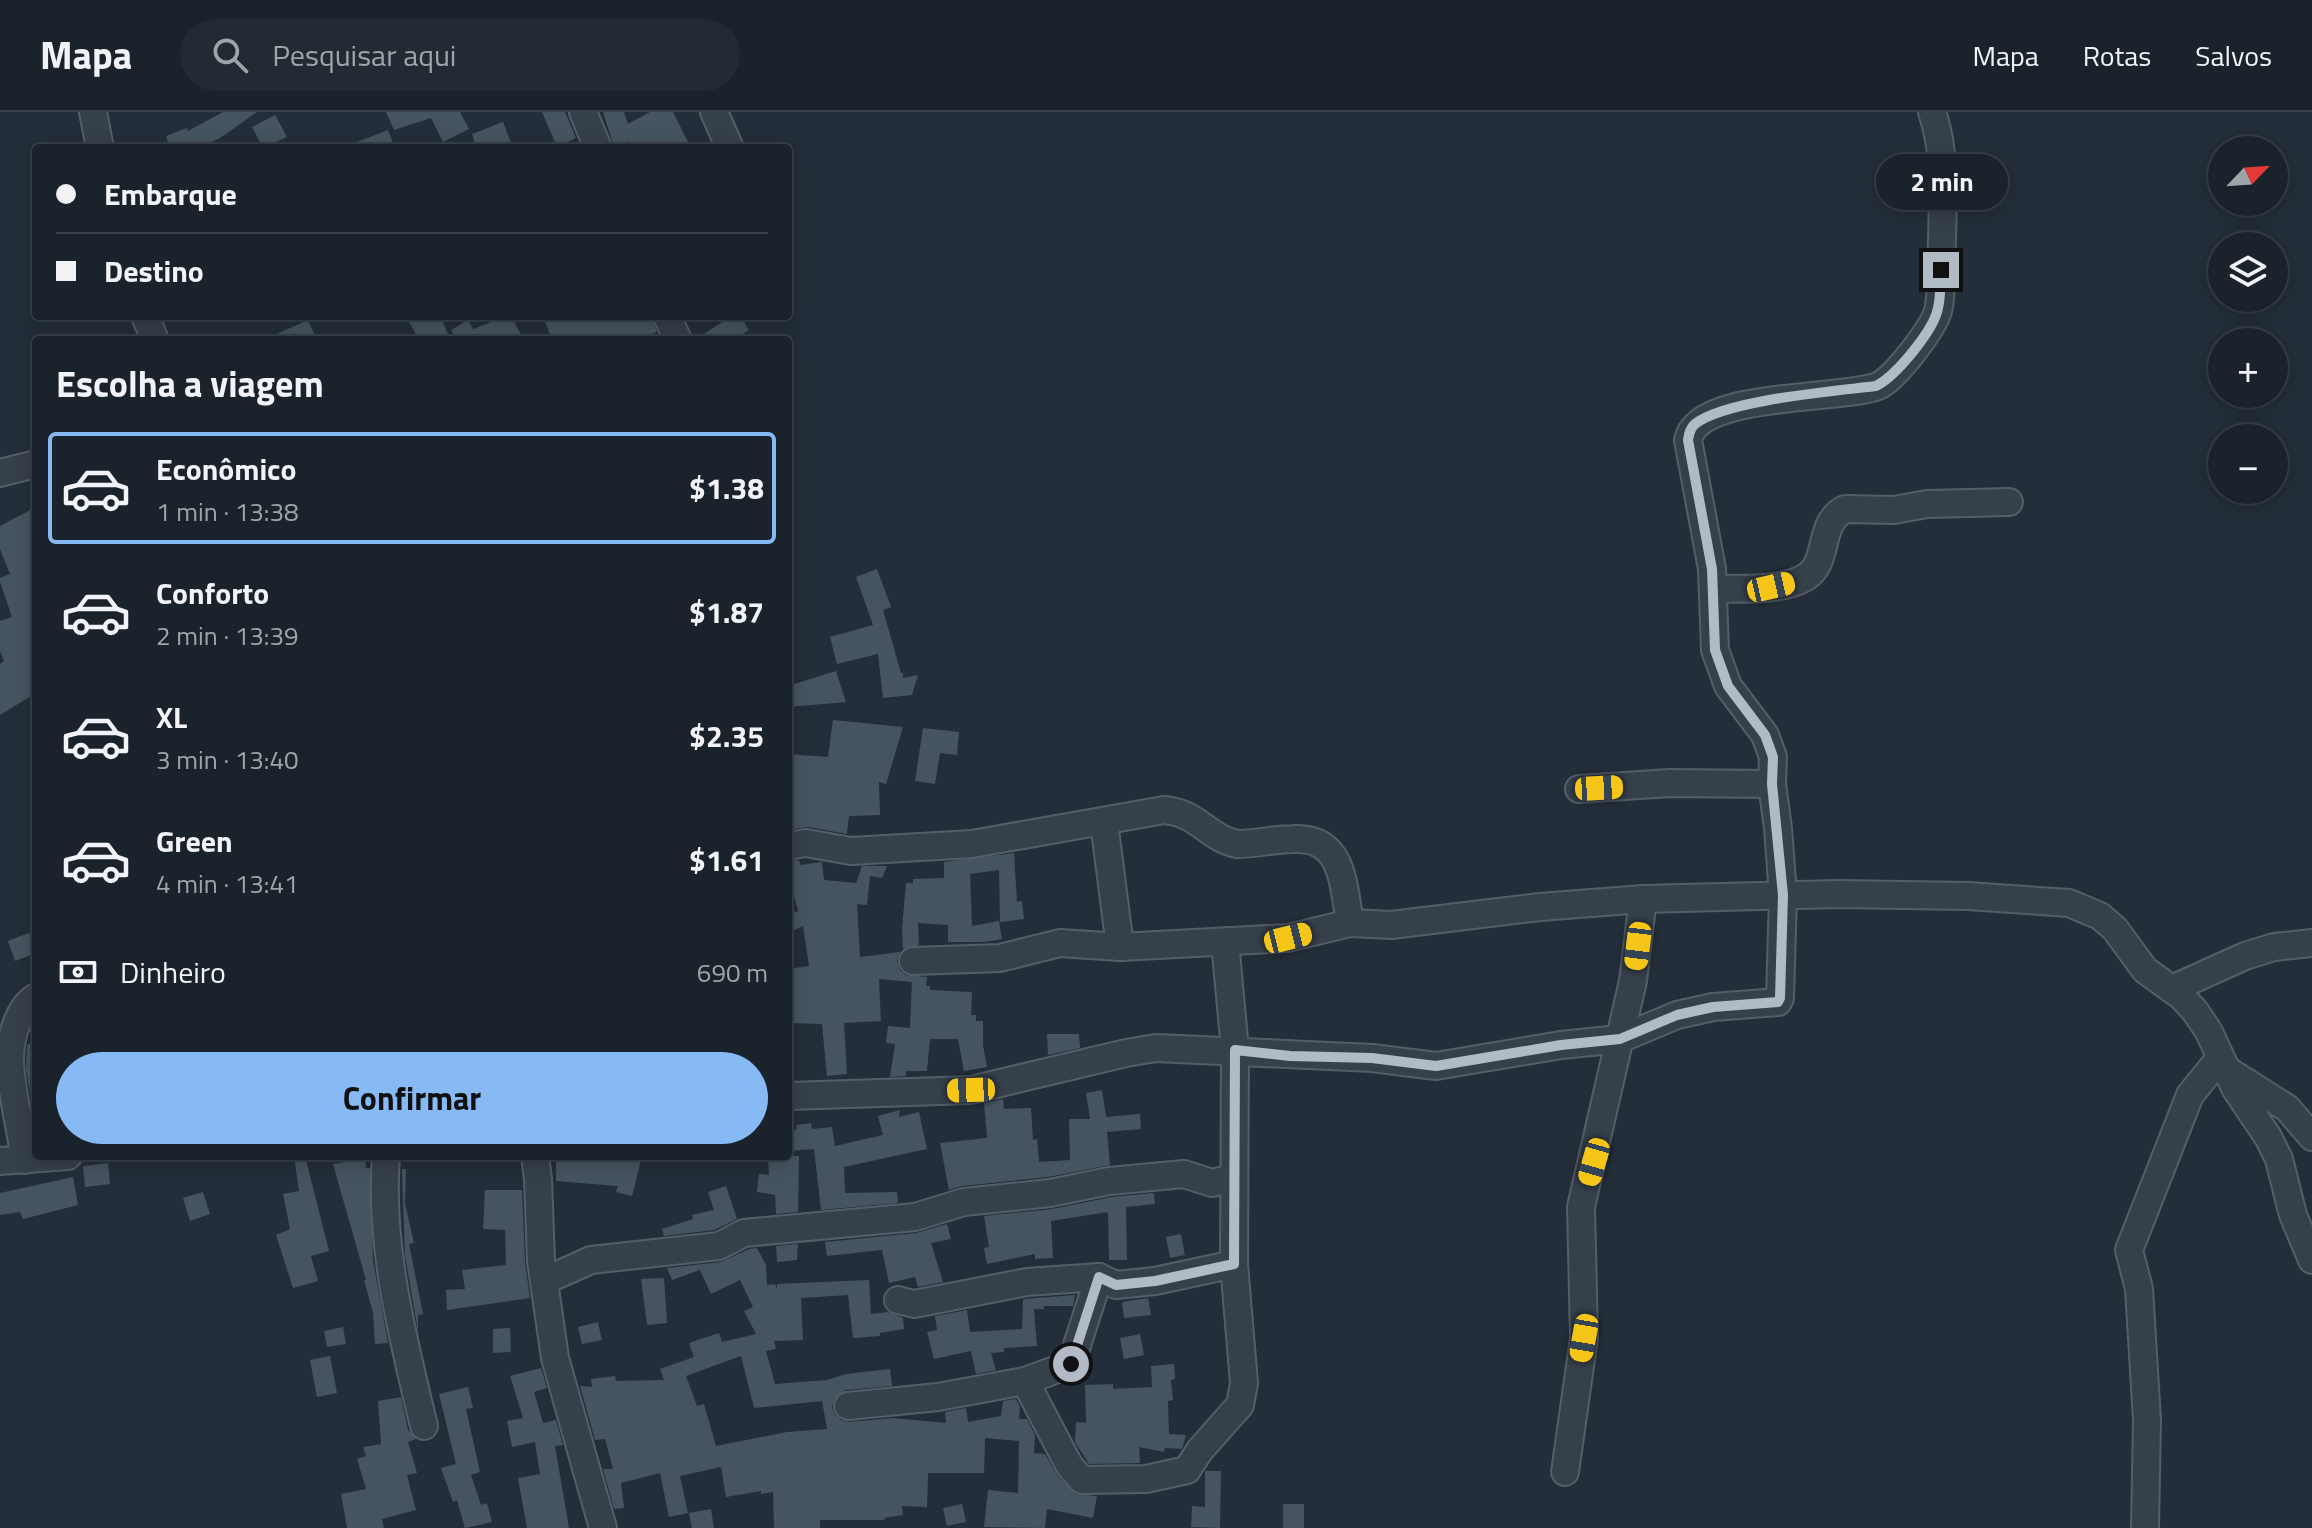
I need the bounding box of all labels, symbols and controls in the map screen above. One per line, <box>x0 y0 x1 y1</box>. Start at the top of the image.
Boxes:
search box <box>180 19 740 91</box>
text: Mapa <box>40 26 132 84</box>
text: Pesquisar aqui <box>272 32 456 78</box>
icon: search <box>208 33 252 77</box>
text: Mapa <box>1972 34 2039 77</box>
text: Rotas <box>2083 34 2151 77</box>
text: Salvos <box>2195 34 2272 77</box>
north arrow <box>2208 136 2288 216</box>
map controls <box>2208 136 2288 504</box>
callout: 2 min <box>1875 154 2007 210</box>
text: 2 min <box>1910 162 1974 201</box>
text: Embarque <box>104 171 237 217</box>
button: layers <box>2208 232 2288 312</box>
text: Destino <box>104 248 204 294</box>
route end <box>1923 252 1959 288</box>
button: + <box>2208 328 2288 408</box>
text: Escolha a viagem <box>56 356 324 411</box>
button: − <box>2208 424 2288 504</box>
text: Econômico <box>156 446 296 492</box>
icon: car <box>60 452 132 524</box>
text: $1.38 <box>689 465 764 511</box>
text: 1 min · 13:38 <box>156 492 299 531</box>
text: Conforto <box>156 570 269 616</box>
car <box>1745 570 1797 604</box>
icon: car <box>60 576 132 648</box>
text: $1.87 <box>689 589 764 635</box>
text: 2 min · 13:39 <box>156 616 299 655</box>
text: XL <box>156 694 187 740</box>
icon: car <box>60 700 132 772</box>
text: $2.35 <box>689 713 764 759</box>
text: 3 min · 13:40 <box>156 740 299 779</box>
car <box>1574 775 1624 801</box>
text: Green <box>156 818 233 864</box>
icon: car <box>60 824 132 896</box>
text: $1.61 <box>689 837 764 883</box>
text: 4 min · 13:41 <box>156 864 299 903</box>
car <box>1262 921 1314 955</box>
car <box>1623 921 1653 971</box>
text: Dinheiro <box>120 949 226 995</box>
icon: cash <box>56 950 100 994</box>
text: 690 m <box>697 953 768 992</box>
button: Confirmar <box>56 1052 768 1144</box>
car <box>947 1077 995 1103</box>
car <box>1576 1136 1612 1188</box>
car <box>1568 1312 1600 1364</box>
route start <box>1053 1346 1089 1382</box>

